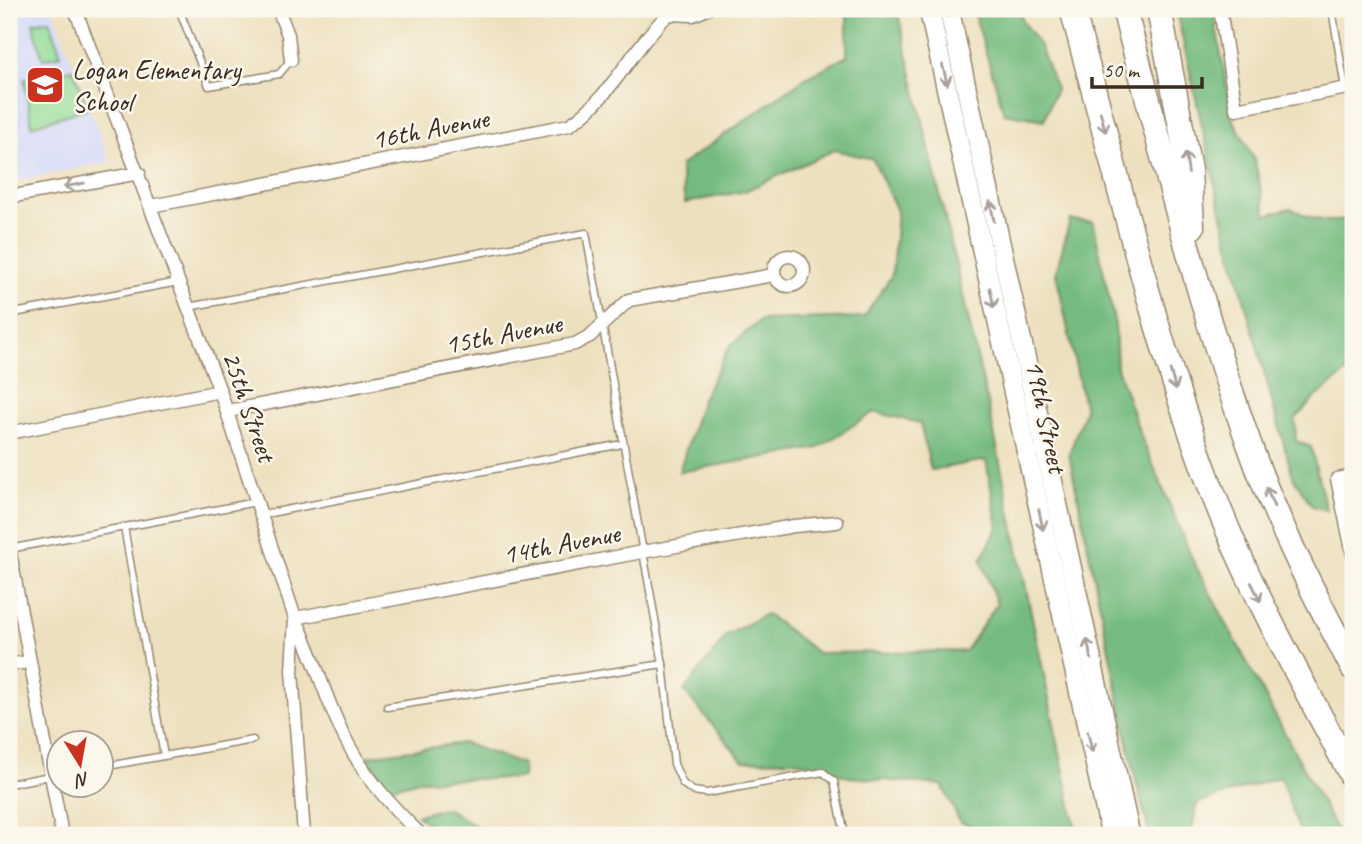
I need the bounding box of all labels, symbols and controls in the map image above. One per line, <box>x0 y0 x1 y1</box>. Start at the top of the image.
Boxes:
scale bar <box>1092 46 1203 90</box>
place label: Logan Elementary School <box>72 52 243 119</box>
text: 50 m <box>1103 57 1141 83</box>
one-way arrow <box>939 63 952 86</box>
school or university icon: Logan Elementary School <box>24 64 66 106</box>
street label: 16th Avenue <box>369 100 493 157</box>
one-way arrow <box>1097 110 1110 133</box>
one-way arrow <box>1181 152 1194 175</box>
one-way arrow <box>63 179 86 193</box>
one-way arrow <box>985 200 999 223</box>
one-way arrow <box>986 286 1000 309</box>
street label: 15th Avenue <box>442 305 566 362</box>
street label: 25th Street <box>214 346 286 469</box>
street label: 19th Street <box>1018 357 1076 478</box>
one-way arrow <box>1168 369 1181 391</box>
one-way arrow <box>1263 486 1276 508</box>
one-way arrow <box>1034 508 1048 531</box>
street label: 14th Avenue <box>500 515 624 572</box>
one-way arrow <box>1250 581 1263 602</box>
one-way arrow <box>1082 638 1095 661</box>
north arrow <box>46 728 116 798</box>
one-way arrow <box>1084 730 1097 753</box>
text: N <box>72 767 91 793</box>

